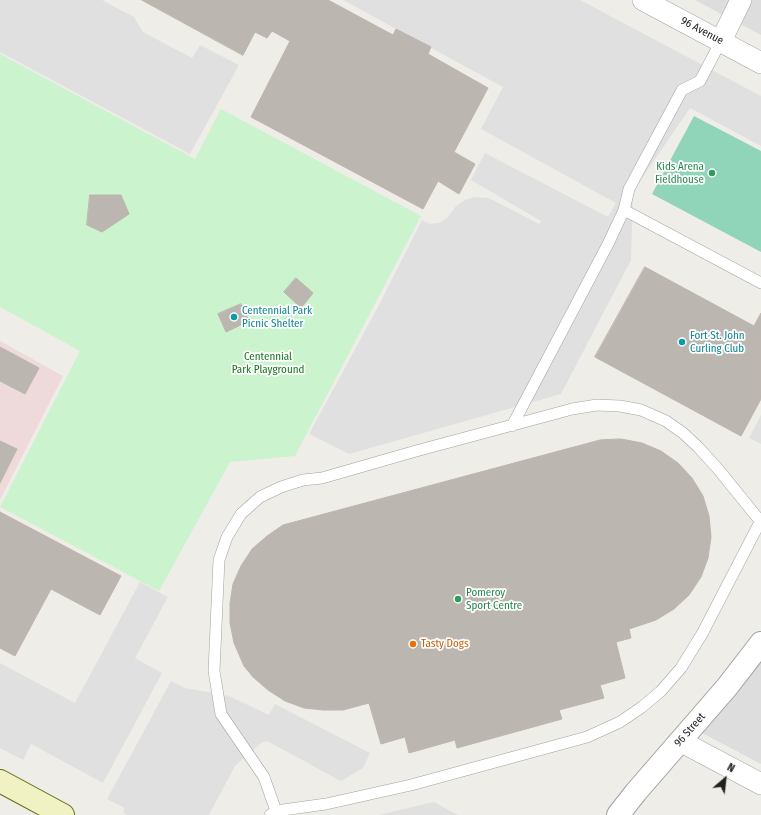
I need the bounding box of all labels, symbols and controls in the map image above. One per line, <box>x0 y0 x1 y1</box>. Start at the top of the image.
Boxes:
street label: 96 Avenue <box>678 14 726 48</box>
place label: Kids Arena Fieldhouse <box>655 160 704 186</box>
marker: Kids Arena Fieldhouse <box>707 168 717 178</box>
place label: Centennial Park Picnic Shelter <box>242 304 312 330</box>
marker: Centennial Park Picnic Shelter <box>229 312 239 322</box>
place label: Fort St. John Curling Club <box>690 329 745 355</box>
marker: Fort St. John Curling Club <box>677 337 687 347</box>
park label: Centennial Park Playground <box>232 350 304 376</box>
place label: Pomeroy Sport Centre <box>466 586 522 612</box>
marker: Pomeroy Sport Centre <box>453 594 463 604</box>
place label: Tasty Dogs <box>421 637 469 651</box>
marker: Tasty Dogs <box>408 639 418 649</box>
street label: 96 Street <box>672 710 708 750</box>
north arrow <box>705 759 745 799</box>
text: N <box>725 761 737 775</box>

